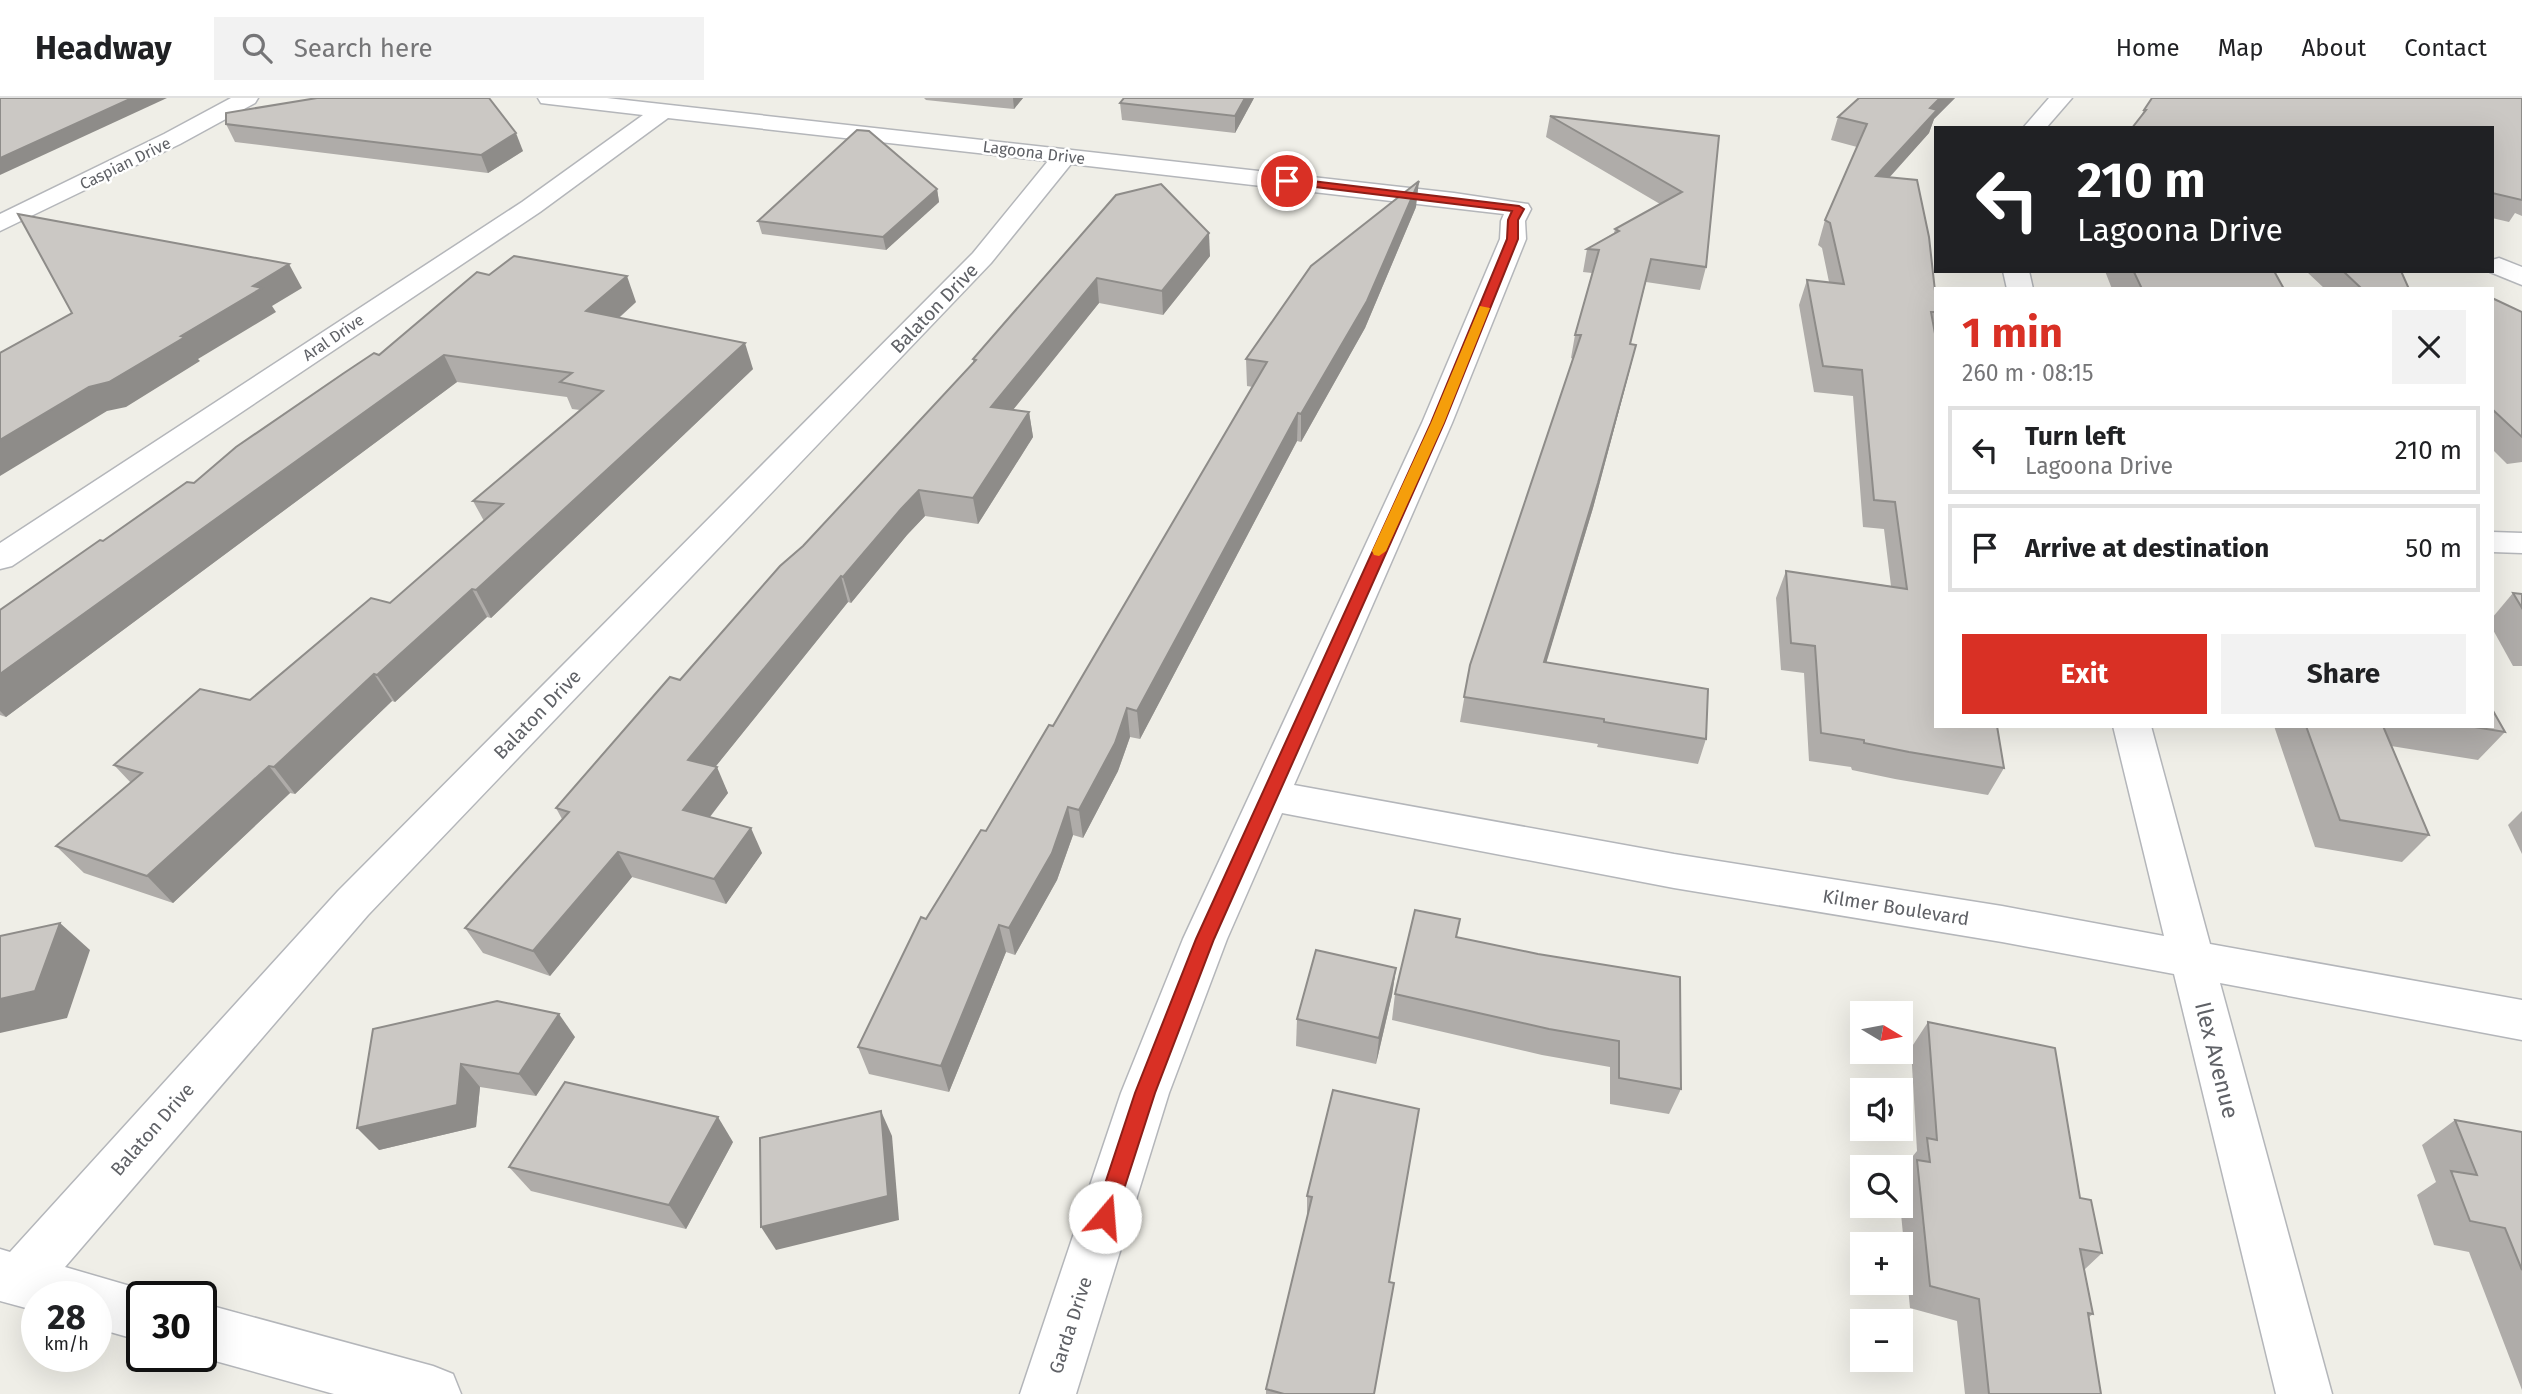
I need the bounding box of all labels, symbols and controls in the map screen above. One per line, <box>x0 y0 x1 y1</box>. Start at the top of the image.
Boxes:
search box <box>214 17 704 80</box>
text: Headway <box>35 28 172 68</box>
icon: search <box>238 29 276 67</box>
text: Search here <box>294 33 433 64</box>
text: Home <box>2116 34 2180 62</box>
text: Map <box>2218 34 2264 62</box>
text: About <box>2302 34 2366 62</box>
text: Contact <box>2404 34 2487 62</box>
street label: Caspian Drive <box>77 133 174 194</box>
street label: Lagoona Drive <box>982 137 1086 168</box>
pin <box>1257 151 1317 211</box>
text: 210 m <box>2077 151 2206 210</box>
icon: left <box>1962 154 2053 245</box>
icon: arrive <box>1268 162 1306 200</box>
text: Lagoona Drive <box>2077 211 2283 249</box>
street label: Balaton Drive <box>886 259 983 358</box>
text: 1 min <box>1962 308 2063 358</box>
street label: Aral Drive <box>299 310 368 365</box>
button: close <box>2392 310 2466 384</box>
text: 260 m · 08:15 <box>1962 359 2094 387</box>
text: Turn left <box>2025 421 2126 452</box>
icon: left <box>1966 431 2004 469</box>
text: 210 m <box>2395 435 2462 466</box>
text: Lagoona Drive <box>2025 452 2173 480</box>
icon: arrive <box>1966 529 2004 567</box>
text: Arrive at destination <box>2025 533 2269 564</box>
text: 50 m <box>2405 533 2462 564</box>
button: Exit <box>1962 634 2207 714</box>
button: Share <box>2221 634 2466 714</box>
street label: Balaton Drive <box>489 665 586 764</box>
street label: Kilmer Boulevard <box>1821 885 1971 930</box>
street label: Ilex Avenue <box>2189 999 2245 1121</box>
north arrow <box>1850 1001 1913 1064</box>
map controls <box>1850 1001 1913 1372</box>
street label: Balaton Drive <box>106 1078 199 1181</box>
button: sound <box>1850 1078 1913 1141</box>
button: search <box>1850 1155 1913 1218</box>
position arrow <box>1068 1180 1142 1254</box>
button: + <box>1850 1232 1913 1295</box>
street label: Garda Drive <box>1044 1274 1097 1376</box>
speed limit sign: 30 <box>126 1281 217 1372</box>
text: 28 <box>47 1296 86 1338</box>
button: − <box>1850 1309 1913 1372</box>
text: km/h <box>44 1333 89 1355</box>

